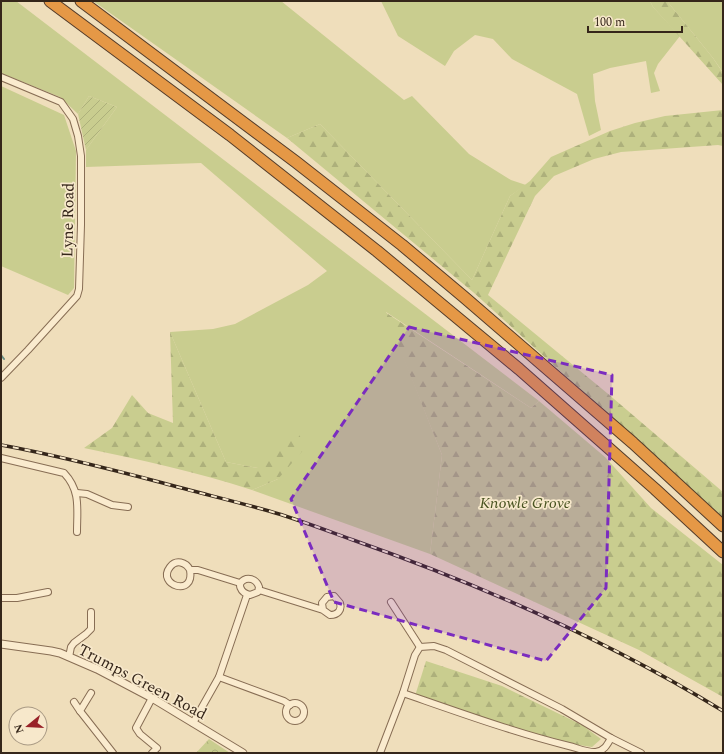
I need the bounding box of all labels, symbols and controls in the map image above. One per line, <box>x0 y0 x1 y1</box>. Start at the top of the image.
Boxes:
scale bar <box>588 8 682 34</box>
text: 100 m <box>594 13 625 32</box>
street label: Lyne Road <box>55 182 81 258</box>
park label: Knowle Grove <box>480 491 570 515</box>
street label: Trumps Green Road <box>74 638 211 726</box>
north arrow <box>8 706 48 746</box>
text: N <box>9 722 28 736</box>

